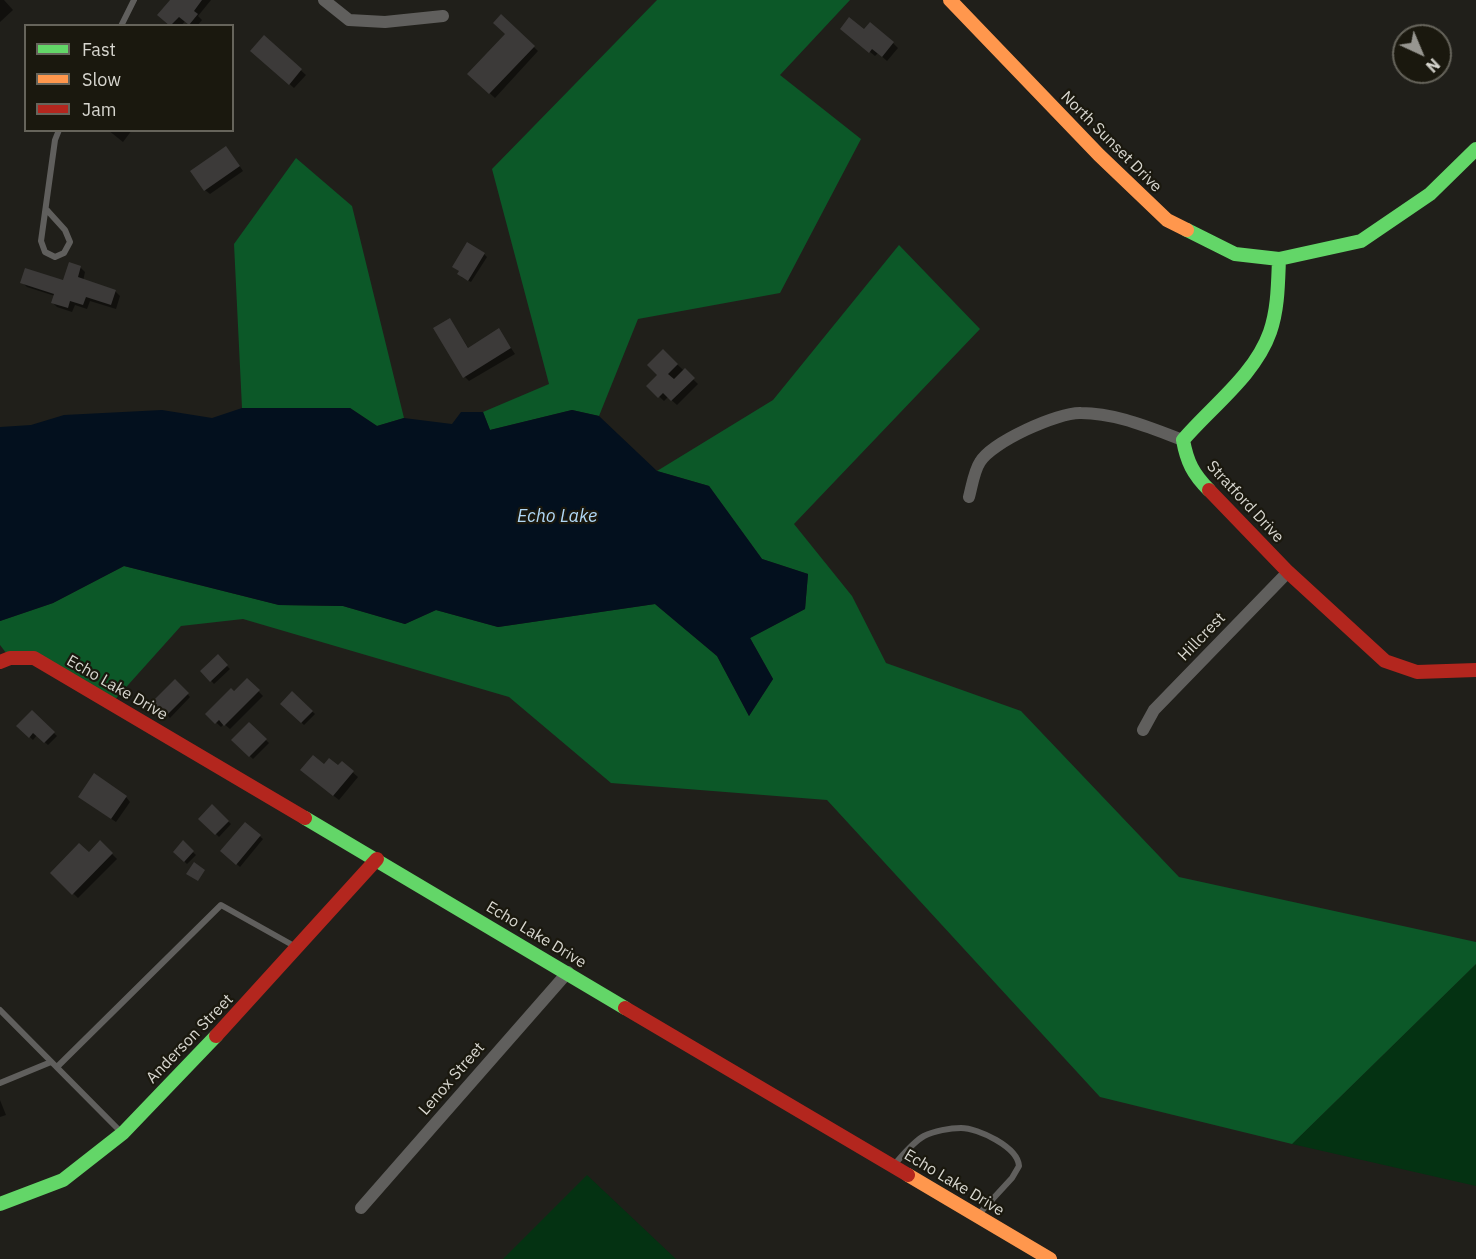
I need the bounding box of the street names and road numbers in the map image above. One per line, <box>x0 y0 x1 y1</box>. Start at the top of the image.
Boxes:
street label: North Sunset Drive <box>1056 87 1166 197</box>
street label: Stratford Drive <box>1202 457 1288 547</box>
street label: Hillcrest <box>1174 609 1230 665</box>
street label: Echo Lake Drive <box>63 651 171 725</box>
street label: Echo Lake Drive <box>482 898 590 972</box>
street label: Anderson Street <box>143 990 237 1088</box>
street label: Lenox Street <box>415 1039 489 1119</box>
street label: Echo Lake Drive <box>900 1146 1008 1220</box>

